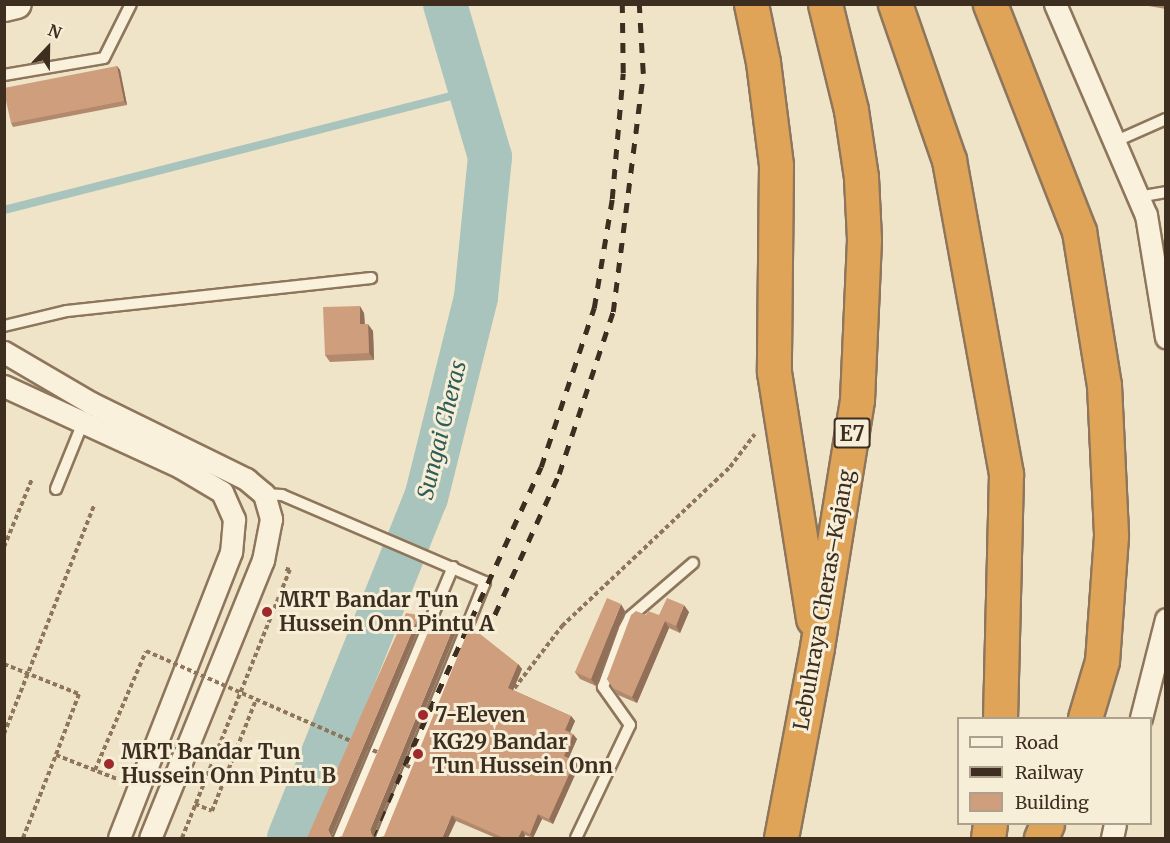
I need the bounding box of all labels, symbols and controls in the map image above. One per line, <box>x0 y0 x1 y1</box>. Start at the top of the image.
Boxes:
north arrow <box>18 18 78 78</box>
text: N <box>45 20 64 43</box>
water label: Sungai Cheras <box>412 358 472 502</box>
road number: E7 <box>832 416 872 450</box>
street label: Lebuhraya Cheras–Kajang <box>789 468 859 732</box>
place label: MRT Bandar Tun Hussein Onn Pintu A <box>279 587 494 637</box>
marker: MRT Bandar Tun Hussein Onn Pintu A <box>260 605 274 619</box>
place label: 7-Eleven <box>435 702 525 728</box>
marker: 7-Eleven <box>416 708 430 722</box>
legend <box>957 717 1152 825</box>
place label: KG29 Bandar Tun Hussein Onn <box>432 729 613 779</box>
text: Road <box>1015 731 1059 754</box>
place label: MRT Bandar Tun Hussein Onn Pintu B <box>121 739 336 789</box>
marker: KG29 Bandar Tun Hussein Onn <box>409 745 427 763</box>
marker: MRT Bandar Tun Hussein Onn Pintu B <box>102 757 116 771</box>
text: Railway <box>1015 761 1083 784</box>
text: Building <box>1015 791 1089 814</box>

